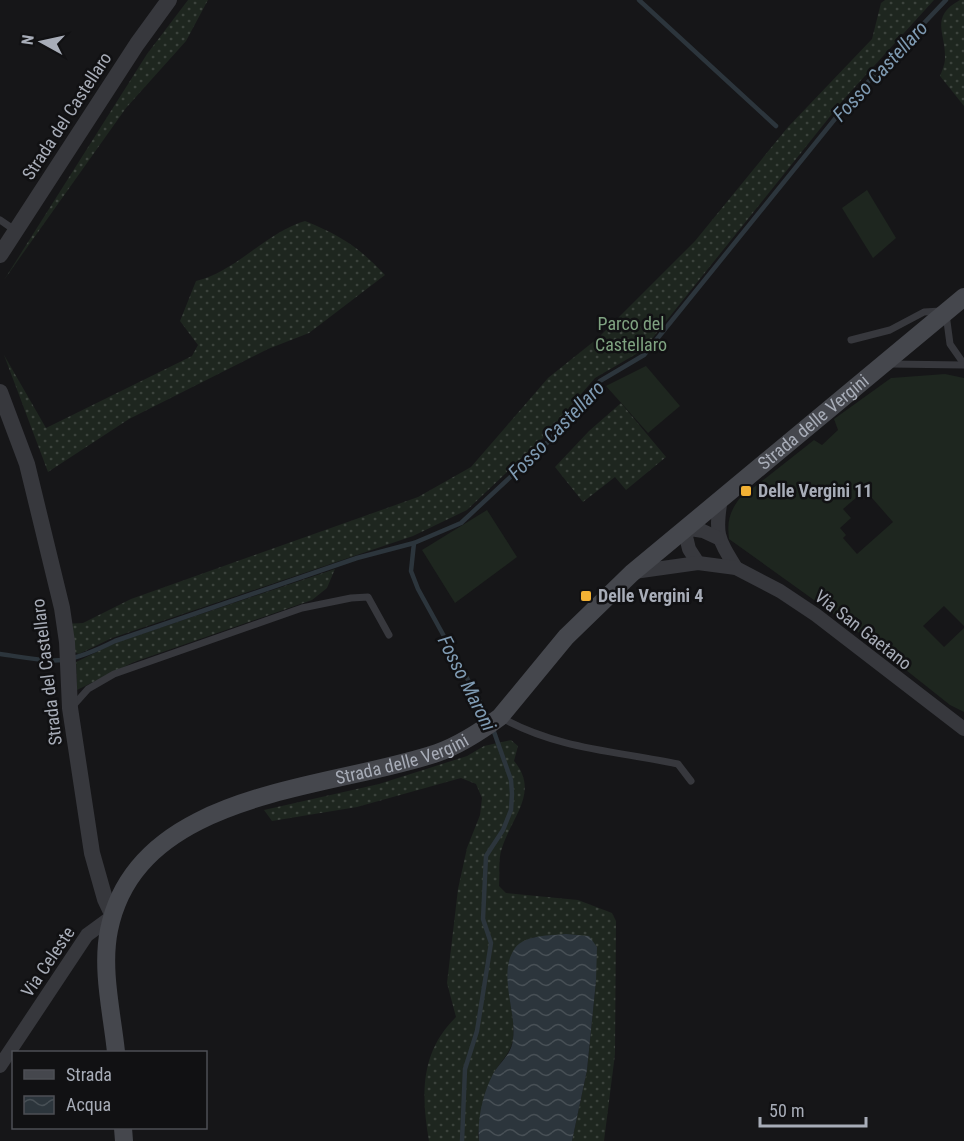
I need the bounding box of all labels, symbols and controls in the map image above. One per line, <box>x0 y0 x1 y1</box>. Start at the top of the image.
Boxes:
north arrow <box>12 12 72 72</box>
water label: Fosso Castellaro <box>827 16 933 126</box>
text: N <box>18 34 38 46</box>
street label: Strada del Castellaro <box>18 48 116 183</box>
park label: Parco del Castellaro <box>595 313 667 355</box>
street label: Strada delle Vergini <box>753 370 873 474</box>
water label: Fosso Castellaro <box>503 375 609 485</box>
place label: Delle Vergini 11 <box>758 480 872 501</box>
marker: Delle Vergini 11 <box>739 484 753 498</box>
place label: Delle Vergini 4 <box>598 585 703 606</box>
street label: Via San Gaetano <box>811 585 916 674</box>
marker: Delle Vergini 4 <box>579 589 593 603</box>
street label: Strada del Castellaro <box>27 597 66 747</box>
water label: Fosso Maroni <box>433 631 502 735</box>
street label: Strada delle Vergini <box>333 729 472 788</box>
street label: Via Celeste <box>16 923 79 1001</box>
legend <box>12 1051 207 1129</box>
text: Strada <box>66 1064 112 1085</box>
scale bar <box>760 1090 866 1128</box>
text: Acqua <box>66 1094 111 1115</box>
text: 50 m <box>769 1100 804 1121</box>

